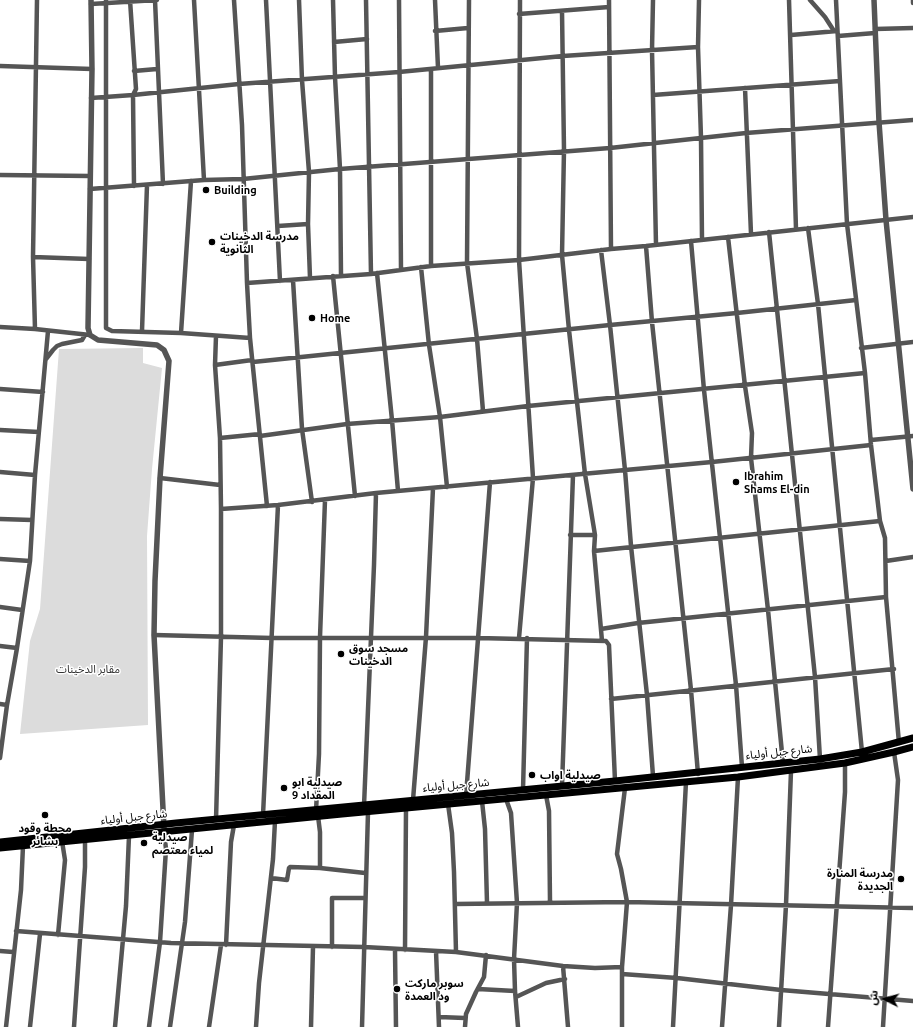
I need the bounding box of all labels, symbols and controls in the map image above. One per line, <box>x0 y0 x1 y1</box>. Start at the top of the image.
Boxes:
place label: Building <box>214 183 257 197</box>
marker: Building <box>201 185 211 195</box>
place label: مدرسة الدخينات الثانوية <box>220 229 299 255</box>
marker: مدرسة الدخينات الثانوية <box>207 237 217 247</box>
place label: Home <box>320 311 350 325</box>
marker: Home <box>307 313 317 323</box>
place label: Ibrahim Shams El-din <box>744 469 810 495</box>
marker: Ibrahim Shams El-din <box>731 477 741 487</box>
place label: مسجد سوق الدخينات <box>349 641 408 667</box>
marker: مسجد سوق الدخينات <box>336 649 346 659</box>
park label: مقابر الدخينات <box>56 662 120 676</box>
street label: شارع جبل أولياء <box>745 742 813 762</box>
place label: صيدلية اواب <box>540 768 601 782</box>
marker: صيدلية اواب <box>527 770 537 780</box>
place label: صيدلية ابو المقداد 9 <box>292 775 342 801</box>
street label: شارع جبل أولياء <box>422 776 490 794</box>
marker: صيدلية ابو المقداد 9 <box>279 783 289 793</box>
street label: شارع جبل أولياء <box>100 807 168 827</box>
marker: محطة وقود بشائر <box>40 810 50 820</box>
place label: محطة وقود بشائر <box>18 821 72 847</box>
place label: صيدلية لمياء معتصم <box>152 830 213 856</box>
marker: صيدلية لمياء معتصم <box>139 838 149 848</box>
place label: مدرسة المنارة الجديدة <box>827 866 893 892</box>
marker: مدرسة المنارة الجديدة <box>896 874 906 884</box>
place label: سوبر ماركت ود العمدة <box>405 976 464 1002</box>
north arrow <box>865 979 905 1019</box>
marker: سوبر ماركت ود العمدة <box>392 984 402 994</box>
text: ش <box>866 990 880 1006</box>

